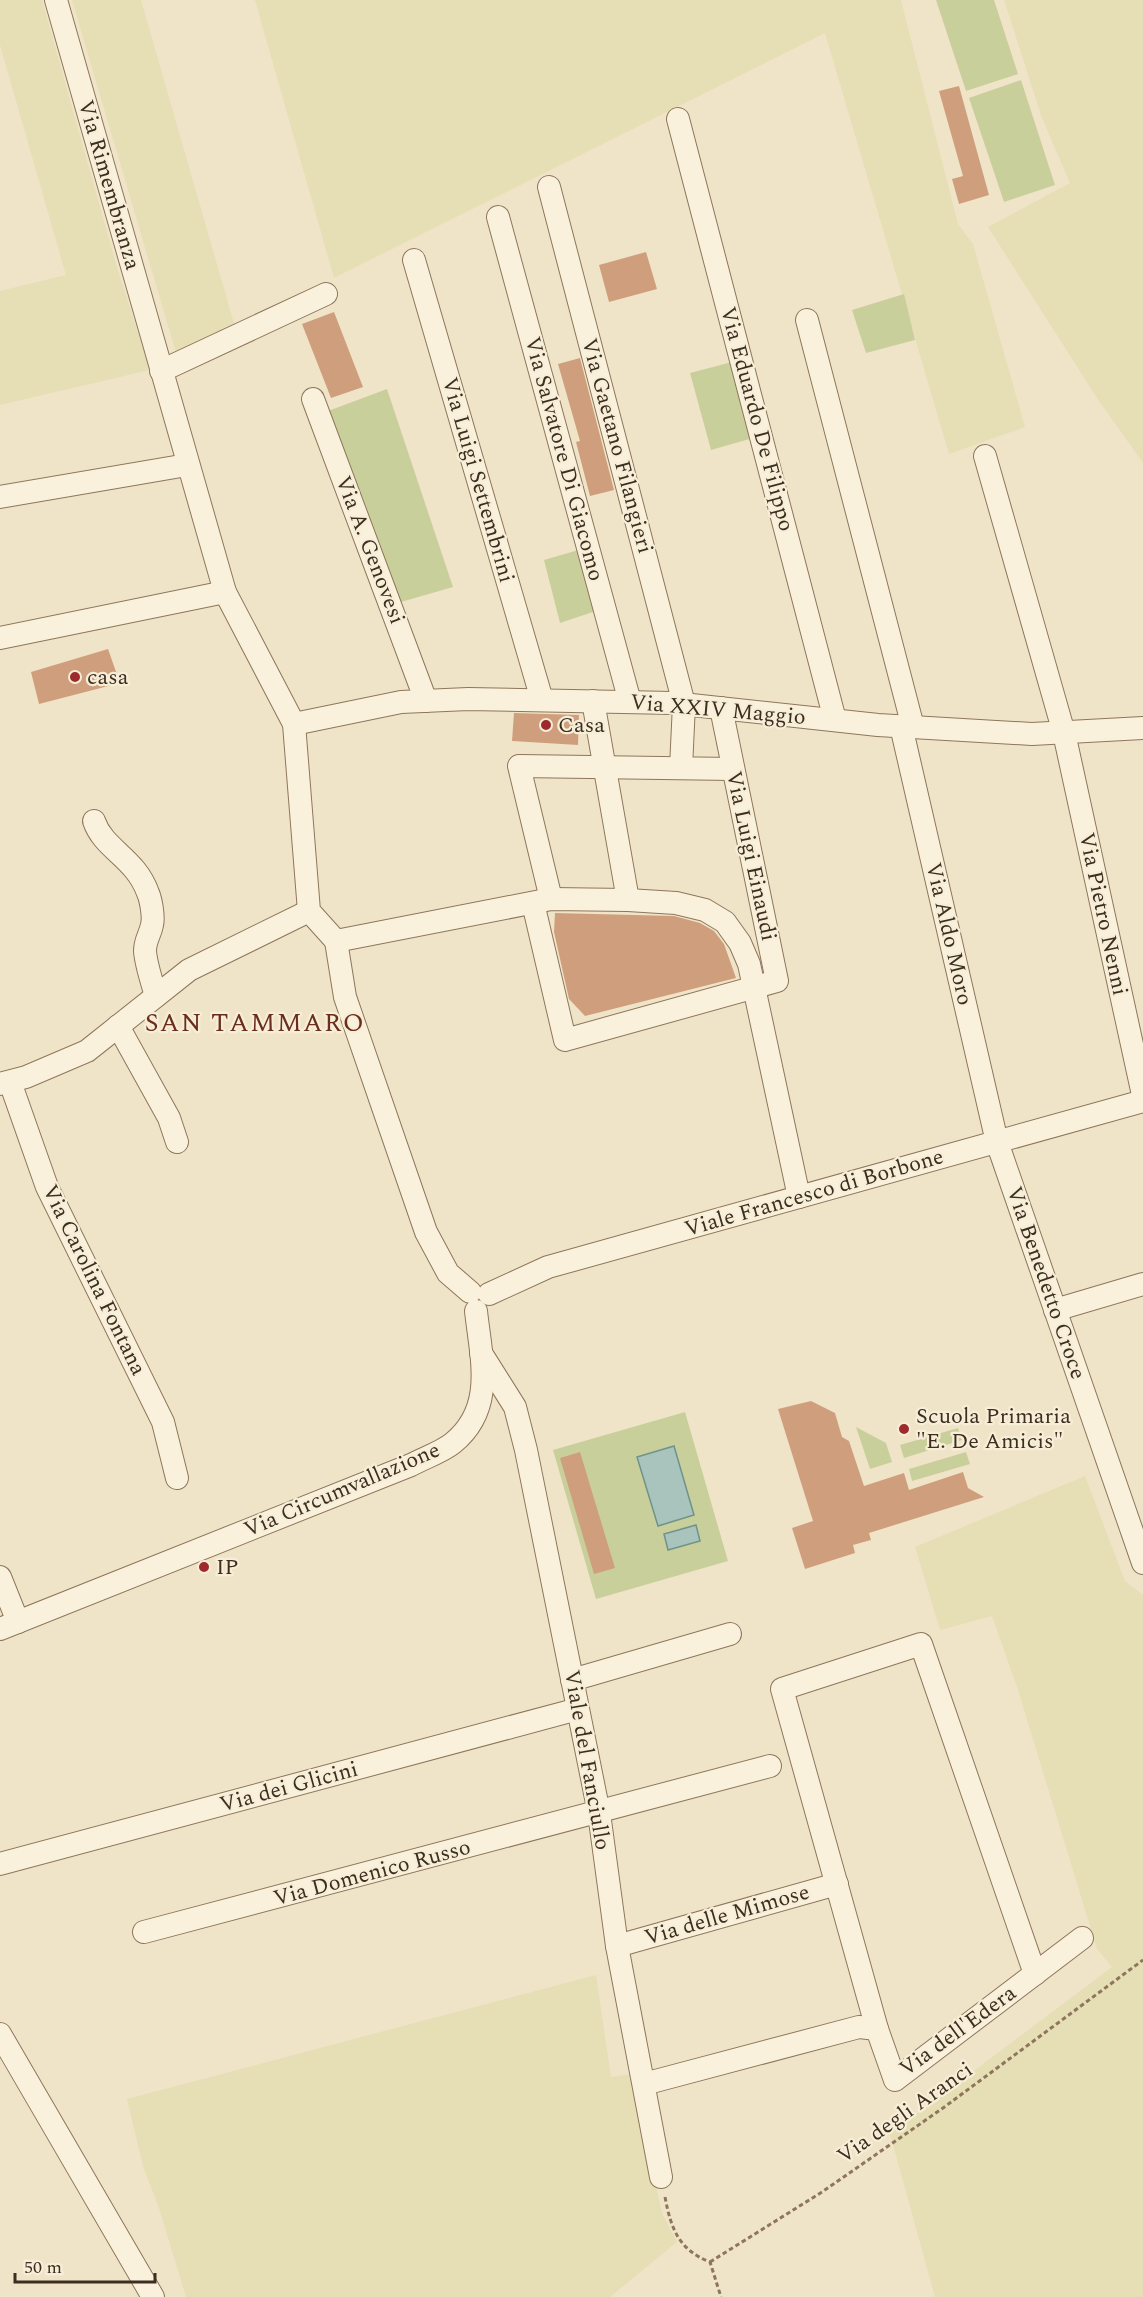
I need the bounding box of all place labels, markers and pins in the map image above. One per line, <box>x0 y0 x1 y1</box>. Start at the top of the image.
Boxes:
place label: casa <box>87 661 129 694</box>
marker: casa <box>68 670 82 684</box>
place label: Casa <box>558 709 605 742</box>
marker: Casa <box>539 718 553 732</box>
place label: Scuola Primaria "E. De Amicis" <box>916 1400 1071 1458</box>
marker: Scuola Primaria "E. De Amicis" <box>897 1422 911 1436</box>
place label: IP <box>216 1551 239 1584</box>
marker: IP <box>197 1560 211 1574</box>

